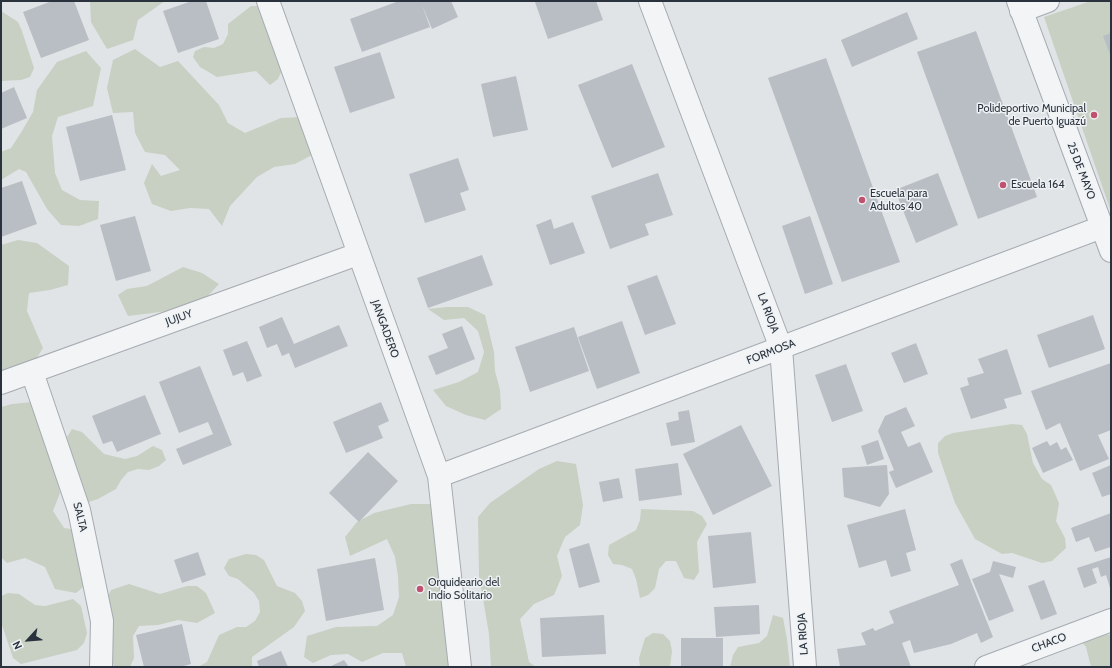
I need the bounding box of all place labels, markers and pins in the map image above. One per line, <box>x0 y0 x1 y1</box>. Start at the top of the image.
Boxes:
place label: Polideportivo Municipal de Puerto Iguazú <box>977 102 1086 128</box>
marker: Polideportivo Municipal de Puerto Iguazú <box>1089 110 1099 120</box>
place label: Escuela 164 <box>1011 178 1065 192</box>
marker: Escuela 164 <box>998 180 1008 190</box>
place label: Escuela para Adultos 40 <box>870 187 927 213</box>
marker: Escuela para Adultos 40 <box>857 195 867 205</box>
place label: Orquideario del Indio Solitario <box>428 576 500 602</box>
marker: Orquideario del Indio Solitario <box>415 584 425 594</box>

